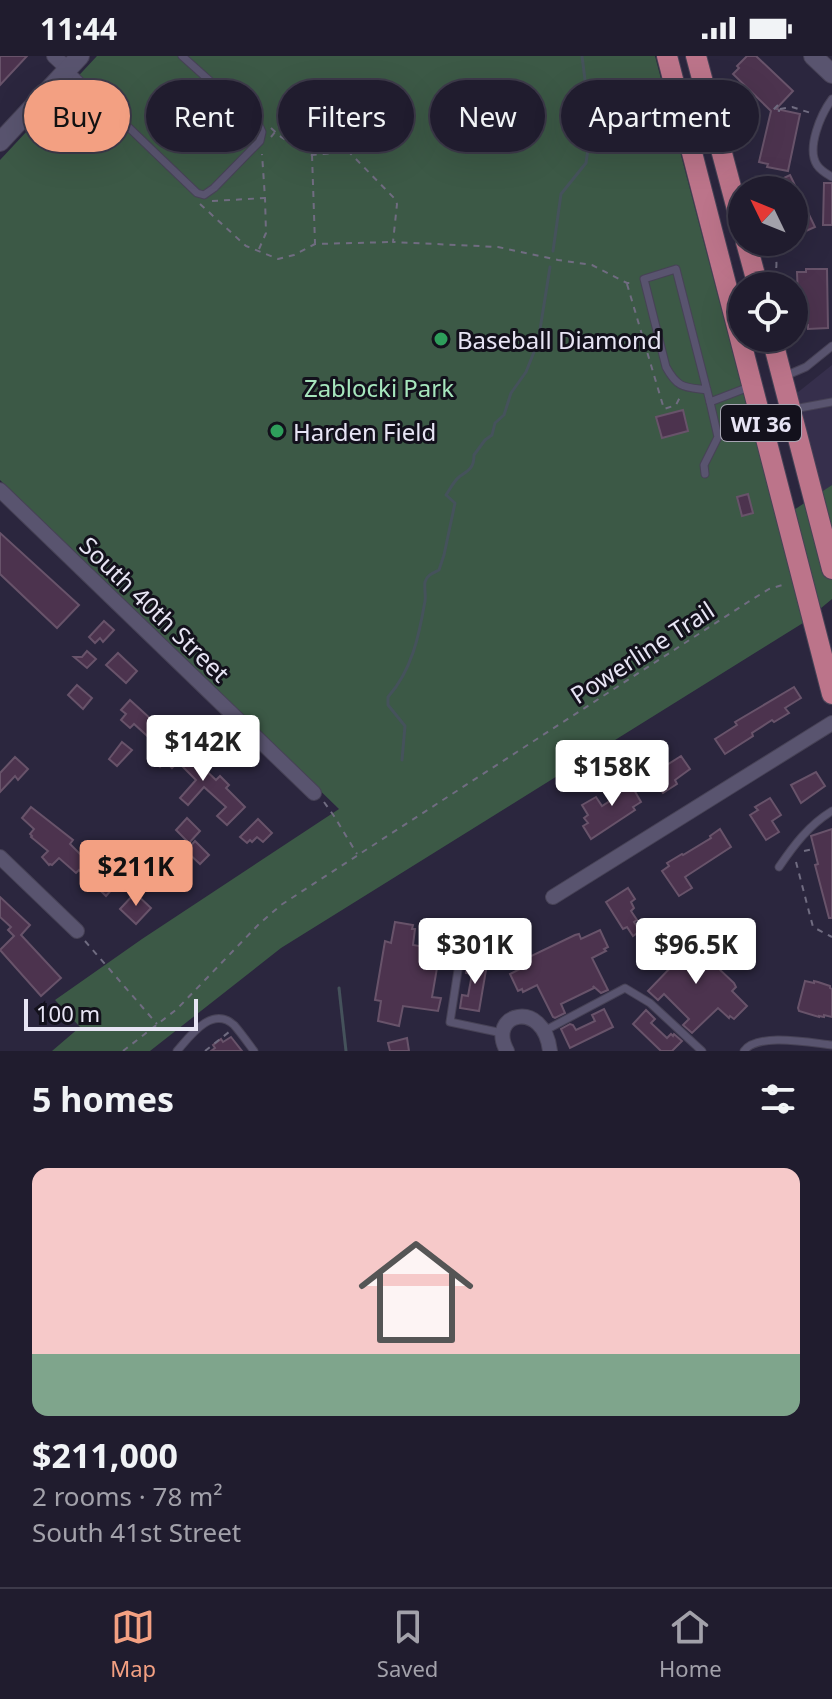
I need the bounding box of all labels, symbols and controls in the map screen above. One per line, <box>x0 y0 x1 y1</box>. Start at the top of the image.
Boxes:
text: 11:44 <box>40 8 117 49</box>
chip: Buy <box>24 80 130 152</box>
chip: Rent <box>146 80 262 152</box>
chip: Filters <box>278 80 414 152</box>
chip: New <box>430 80 545 152</box>
chip: Apartment <box>561 80 759 152</box>
north arrow <box>728 176 808 256</box>
map controls <box>728 176 808 352</box>
button: locate <box>728 272 808 352</box>
place label: Baseball Diamond <box>457 323 662 356</box>
marker: Baseball Diamond <box>432 330 450 348</box>
park label: Zablocki Park <box>304 371 454 404</box>
road number: WI 36 <box>721 405 801 441</box>
place label: Harden Field <box>293 415 436 448</box>
marker: Harden Field <box>268 422 286 440</box>
street label: South 40th Street <box>73 529 237 689</box>
street label: Powerline Trail <box>564 593 720 711</box>
pin: $142K <box>147 715 259 783</box>
text: $142K <box>165 723 241 759</box>
pin: $158K <box>556 740 668 808</box>
text: $158K <box>574 748 650 784</box>
pin: $211K <box>80 840 192 908</box>
text: $211K <box>98 848 174 884</box>
pin: $301K <box>419 918 531 986</box>
pin: $96.5K <box>631 918 761 986</box>
text: $301K <box>437 926 513 962</box>
text: $96.5K <box>654 926 738 962</box>
scale bar <box>24 995 198 1031</box>
text: 100 m <box>36 998 100 1028</box>
text: 5 homes <box>32 1076 174 1122</box>
icon: filters <box>756 1077 800 1121</box>
icon: home <box>344 1220 488 1364</box>
text: $211,000 <box>32 1432 178 1478</box>
text: 2 rooms · 78 m² <box>32 1478 222 1514</box>
text: South 41st Street <box>32 1514 241 1550</box>
tab: Map <box>110 1605 156 1683</box>
tab: Saved <box>377 1605 438 1683</box>
tab: Home <box>659 1605 722 1683</box>

